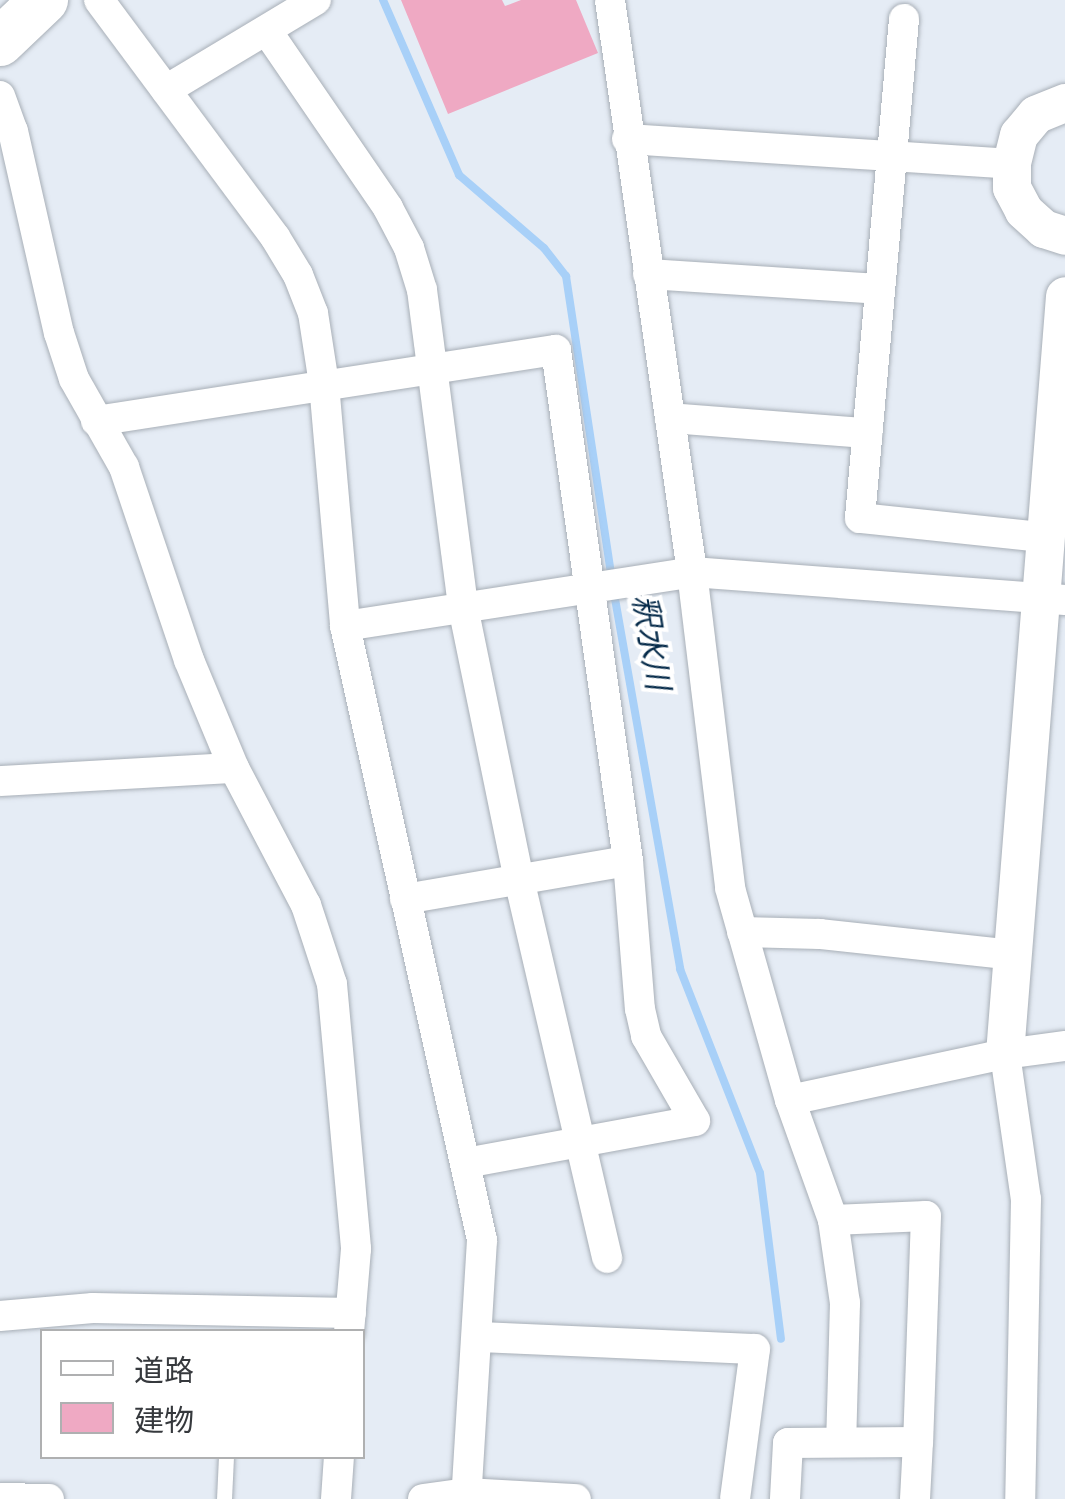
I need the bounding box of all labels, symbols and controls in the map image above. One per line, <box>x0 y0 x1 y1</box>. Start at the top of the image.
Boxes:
water label: 釈水川 <box>626 592 678 692</box>
legend <box>40 1329 365 1459</box>
text: 道路 <box>134 1350 194 1389</box>
text: 建物 <box>134 1400 194 1439</box>

